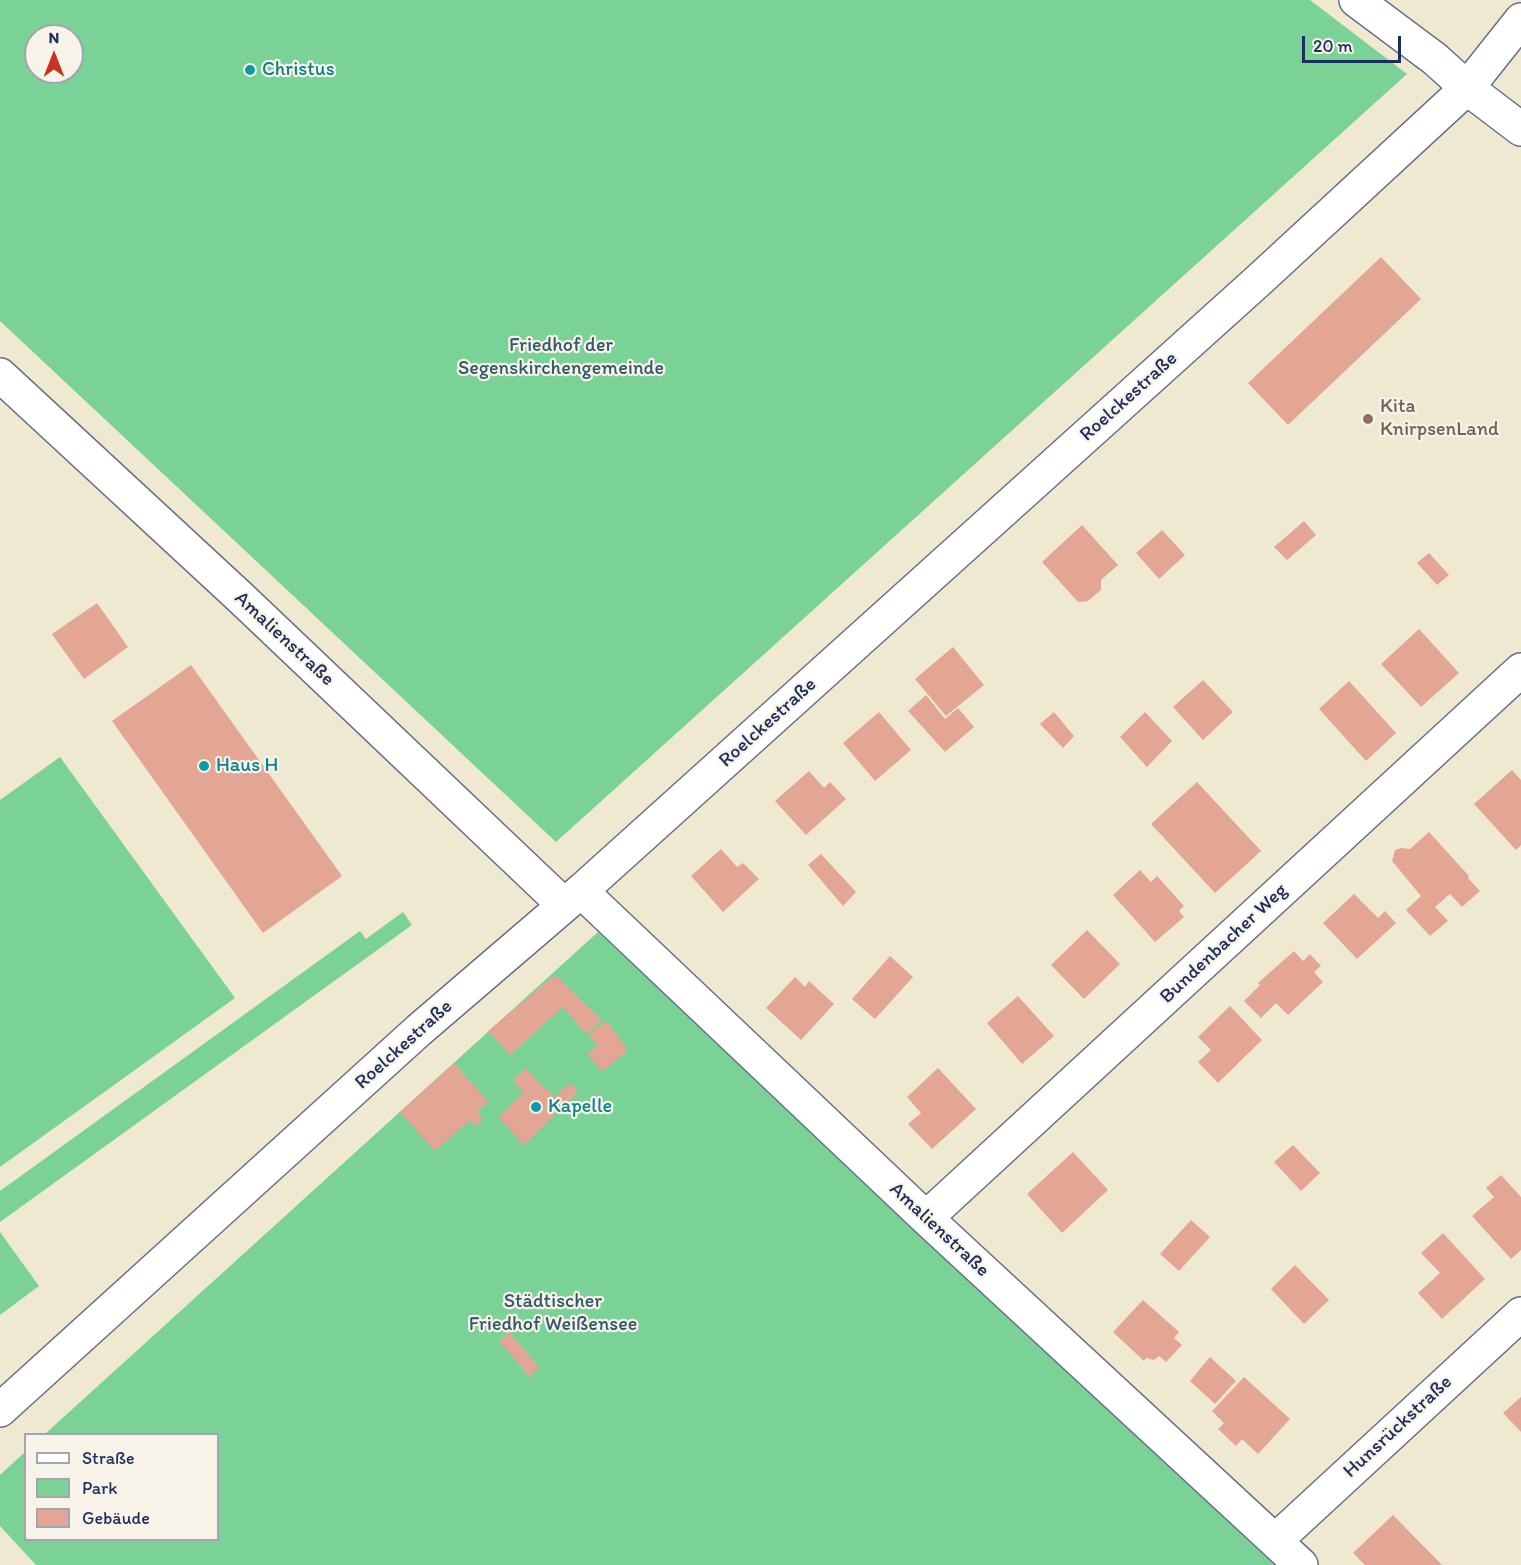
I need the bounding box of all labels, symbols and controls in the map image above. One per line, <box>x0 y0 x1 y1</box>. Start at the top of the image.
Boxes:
north arrow <box>24 24 84 84</box>
scale bar <box>1305 24 1404 62</box>
text: N <box>49 28 59 47</box>
text: 20 m <box>1313 35 1353 57</box>
place label: Christus <box>262 58 335 82</box>
marker: Christus <box>243 63 257 77</box>
park label: Friedhof der Segenskirchengemeinde <box>458 334 664 381</box>
street label: Roelckestraße <box>1075 347 1183 447</box>
place label: Kita KnirpsenLand <box>1380 395 1499 442</box>
marker: Kita KnirpsenLand <box>1361 412 1375 426</box>
street label: Amalienstraße <box>229 586 339 692</box>
street label: Roelckestraße <box>714 673 822 773</box>
place label: Haus H <box>216 754 278 778</box>
marker: Haus H <box>197 759 211 773</box>
street label: Bundenbacher Weg <box>1155 879 1293 1009</box>
street label: Roelckestraße <box>350 995 458 1095</box>
place label: Kapelle <box>548 1095 612 1119</box>
marker: Kapelle <box>529 1100 543 1114</box>
street label: Amalienstraße <box>884 1177 994 1283</box>
park label: Städtischer Friedhof Weißensee <box>469 1290 637 1337</box>
street label: Hunsrückstraße <box>1339 1371 1457 1483</box>
legend <box>24 1433 219 1541</box>
text: Straße <box>82 1447 135 1469</box>
text: Park <box>82 1477 117 1499</box>
text: Gebäude <box>82 1507 150 1529</box>

